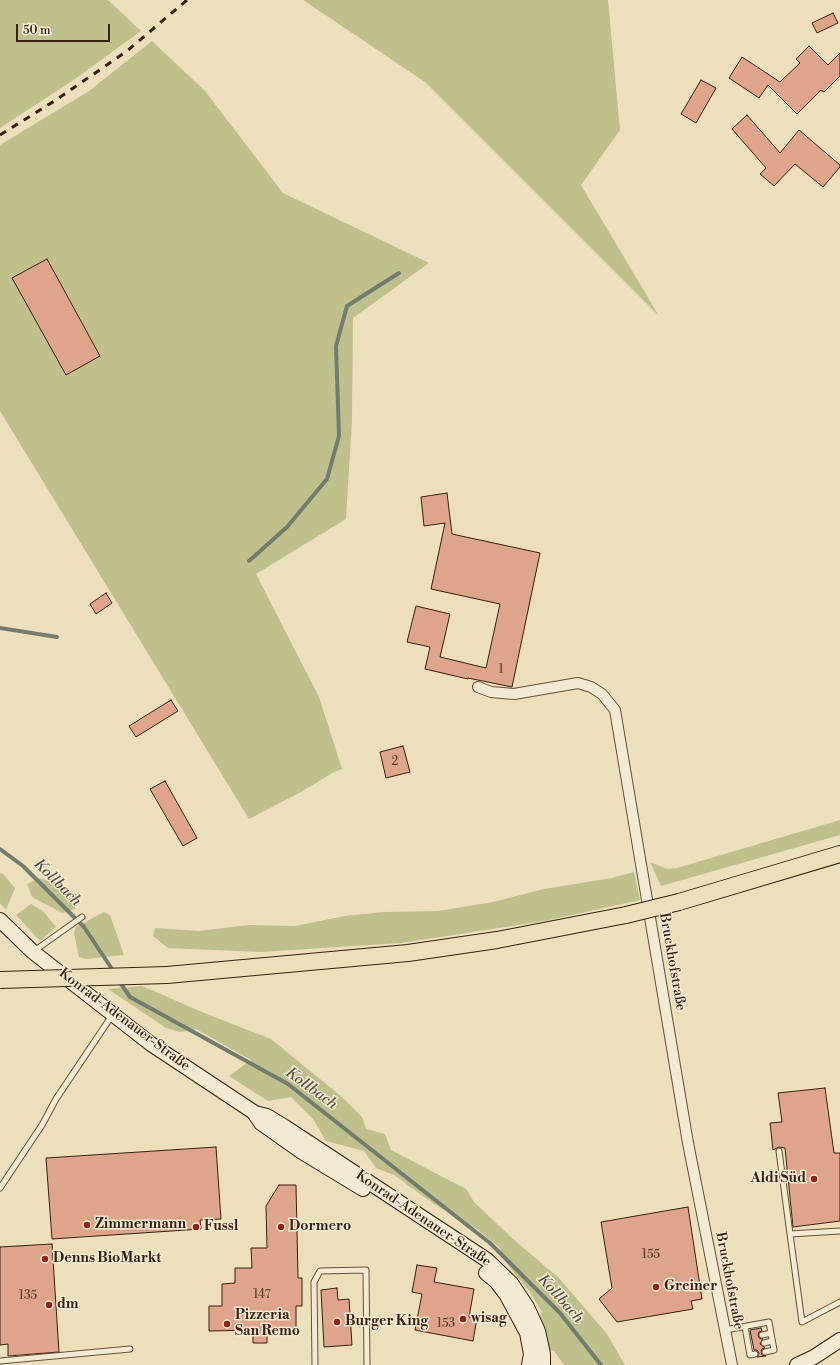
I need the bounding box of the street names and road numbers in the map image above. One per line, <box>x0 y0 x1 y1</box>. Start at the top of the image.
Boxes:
street label: Bruckhofstraße <box>655 912 689 1012</box>
street label: Konrad-Adenauer-Straße <box>55 965 193 1075</box>
street label: Konrad-Adenauer-Straße <box>352 1167 494 1271</box>
street label: Bruckhofstraße <box>711 1231 747 1331</box>

